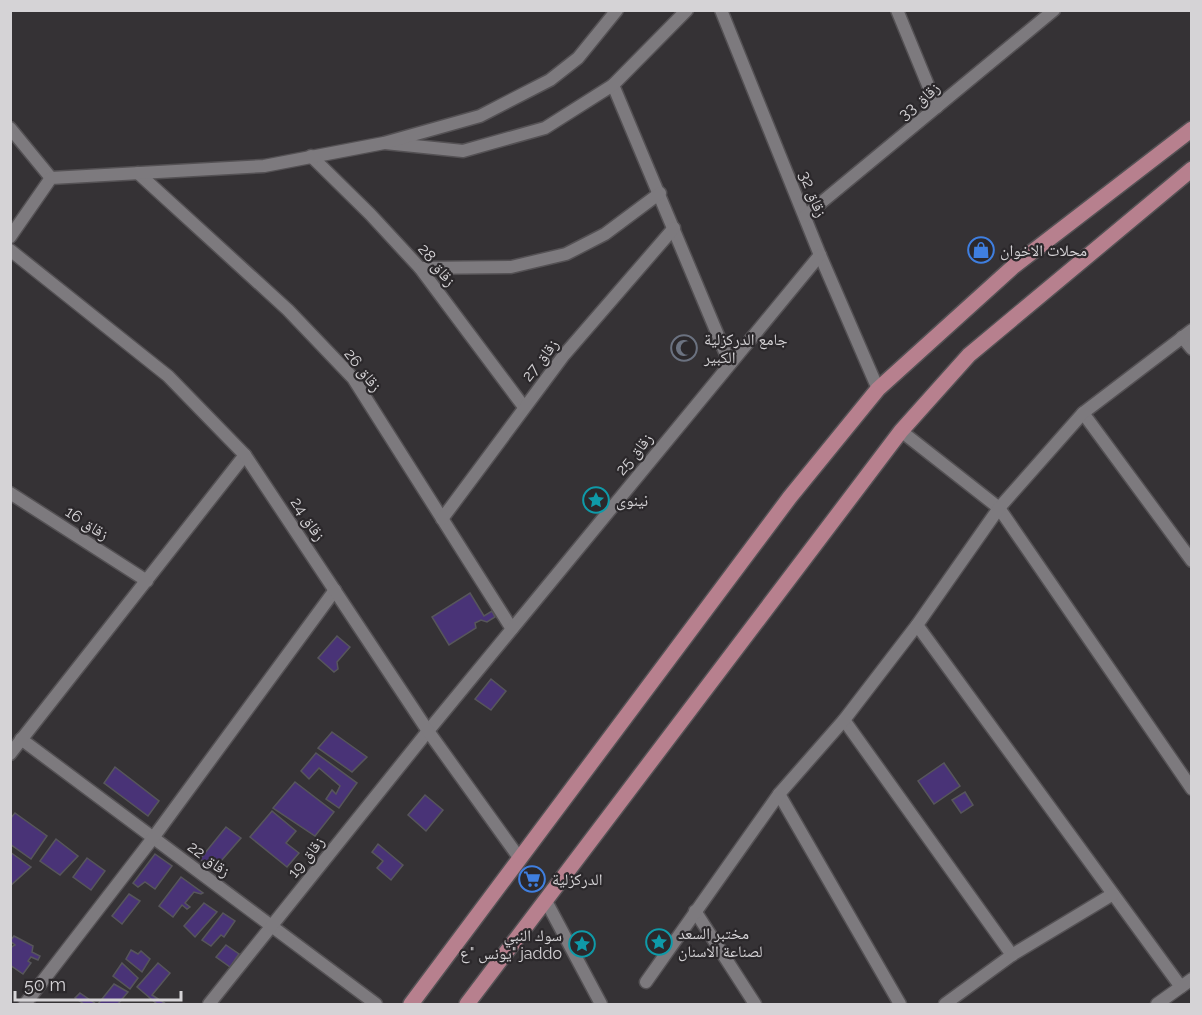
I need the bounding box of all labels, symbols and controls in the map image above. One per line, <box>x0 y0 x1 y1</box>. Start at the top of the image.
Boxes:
street label: زقاق 33 <box>894 78 944 125</box>
street label: زقاق 32 <box>794 168 831 220</box>
shop icon: محلات الاخوان <box>966 235 996 265</box>
street label: زقاق 28 <box>413 240 460 291</box>
place label: محلات الاخوان <box>1000 241 1087 261</box>
place label: جامع الدركزلية الكبير <box>703 330 788 367</box>
mosque icon: جامع الدركزلية الكبير <box>669 333 699 363</box>
street label: زقاق 27 <box>518 335 563 385</box>
street label: زقاق 26 <box>340 345 386 396</box>
street label: زقاق 25 <box>611 429 657 479</box>
place icon: نينوى <box>581 485 611 515</box>
place label: نينوى <box>616 491 648 511</box>
street label: زقاق 24 <box>286 494 329 545</box>
street label: زقاق 16 <box>61 502 112 545</box>
street label: زقاق 19 <box>284 833 329 882</box>
street label: زقاق 22 <box>183 837 234 882</box>
supermarket icon: الدركزلية <box>517 864 547 894</box>
place label: الدركزلية <box>552 870 602 889</box>
place label: مختبر السعد لصناعة الاسنان <box>678 924 763 962</box>
place label: سوك النبي يونس "ع" jaddo <box>460 926 562 964</box>
place icon: مختبر السعد لصناعة الاسنان <box>644 927 674 957</box>
place icon: سوك النبي يونس "ع" jaddo <box>567 929 597 959</box>
scale bar <box>15 964 182 1002</box>
text: 50 m <box>24 974 66 995</box>

